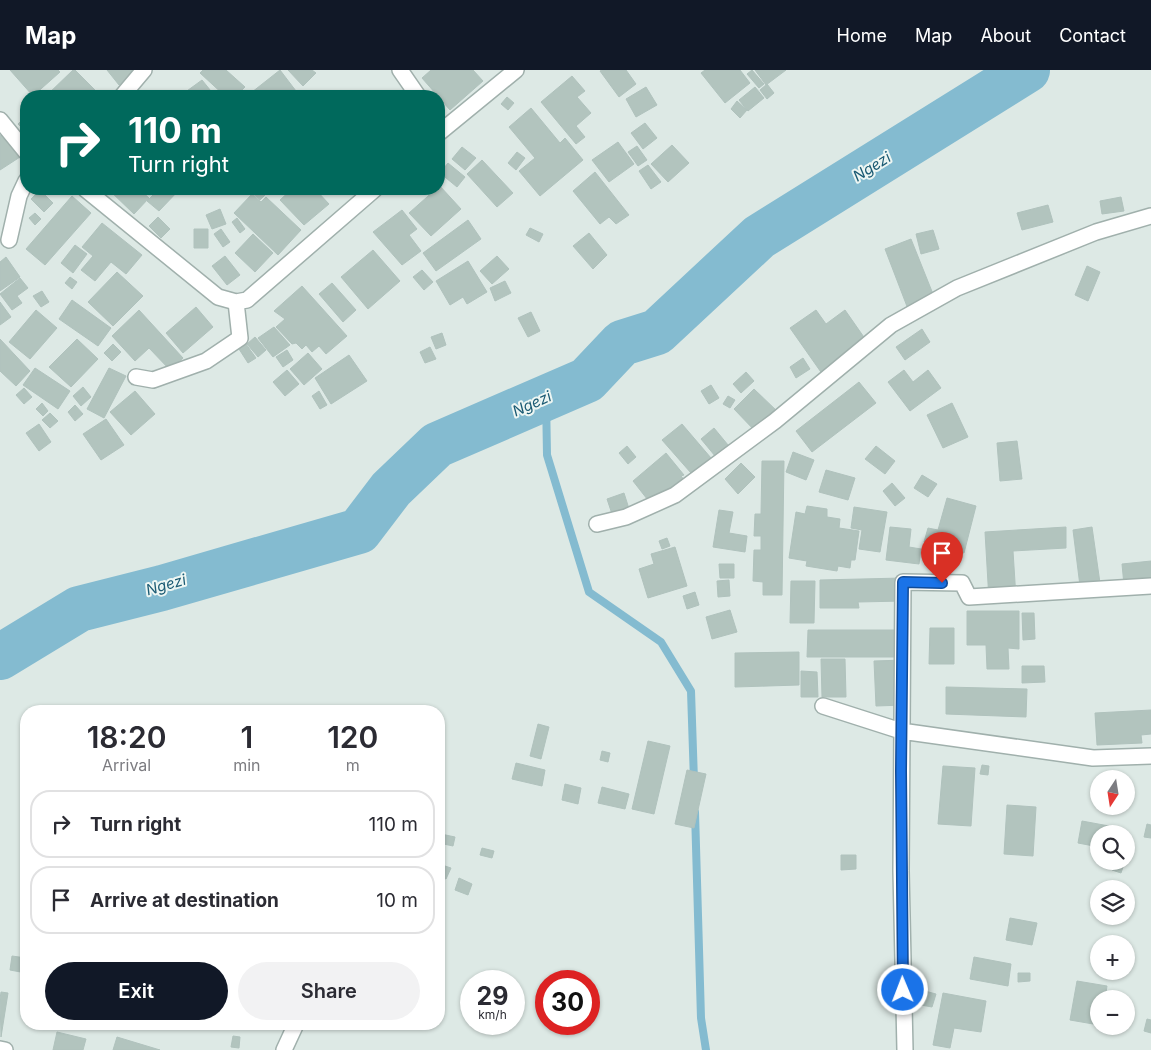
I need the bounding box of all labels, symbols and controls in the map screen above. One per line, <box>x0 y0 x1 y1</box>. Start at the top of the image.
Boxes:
text: Map <box>25 21 76 50</box>
text: Home <box>837 25 887 46</box>
text: Map <box>915 25 952 46</box>
text: About <box>980 25 1031 46</box>
text: Contact <box>1059 25 1126 46</box>
text: 110 m <box>128 109 222 151</box>
icon: right <box>45 110 110 175</box>
water label: Ngezi <box>849 148 894 185</box>
text: Turn right <box>128 151 229 177</box>
water label: Ngezi <box>509 386 555 421</box>
pin <box>921 532 963 583</box>
icon: arrive <box>928 539 956 567</box>
water label: Ngezi <box>144 570 188 599</box>
text: 18:20 <box>87 719 167 755</box>
text: 1 <box>241 719 253 755</box>
text: 120 <box>327 719 378 755</box>
text: Arrival <box>102 755 151 775</box>
text: min <box>233 755 261 775</box>
text: m <box>346 755 360 775</box>
north arrow <box>1090 770 1135 815</box>
map controls <box>1090 770 1135 1035</box>
icon: right <box>47 810 75 838</box>
text: Turn right <box>90 813 181 836</box>
text: 110 m <box>369 813 418 836</box>
button: search <box>1090 825 1135 870</box>
button: layers <box>1090 880 1135 925</box>
icon: arrive <box>47 886 75 914</box>
text: Arrive at destination <box>90 889 279 912</box>
text: 10 m <box>376 889 418 912</box>
button: + <box>1090 935 1135 980</box>
button: Exit <box>45 962 228 1020</box>
button: Share <box>238 962 420 1020</box>
position arrow <box>876 963 928 1015</box>
speed limit sign: 30 <box>535 970 600 1035</box>
text: 29 <box>477 981 508 1011</box>
button: − <box>1090 990 1135 1035</box>
text: km/h <box>478 1007 507 1022</box>

